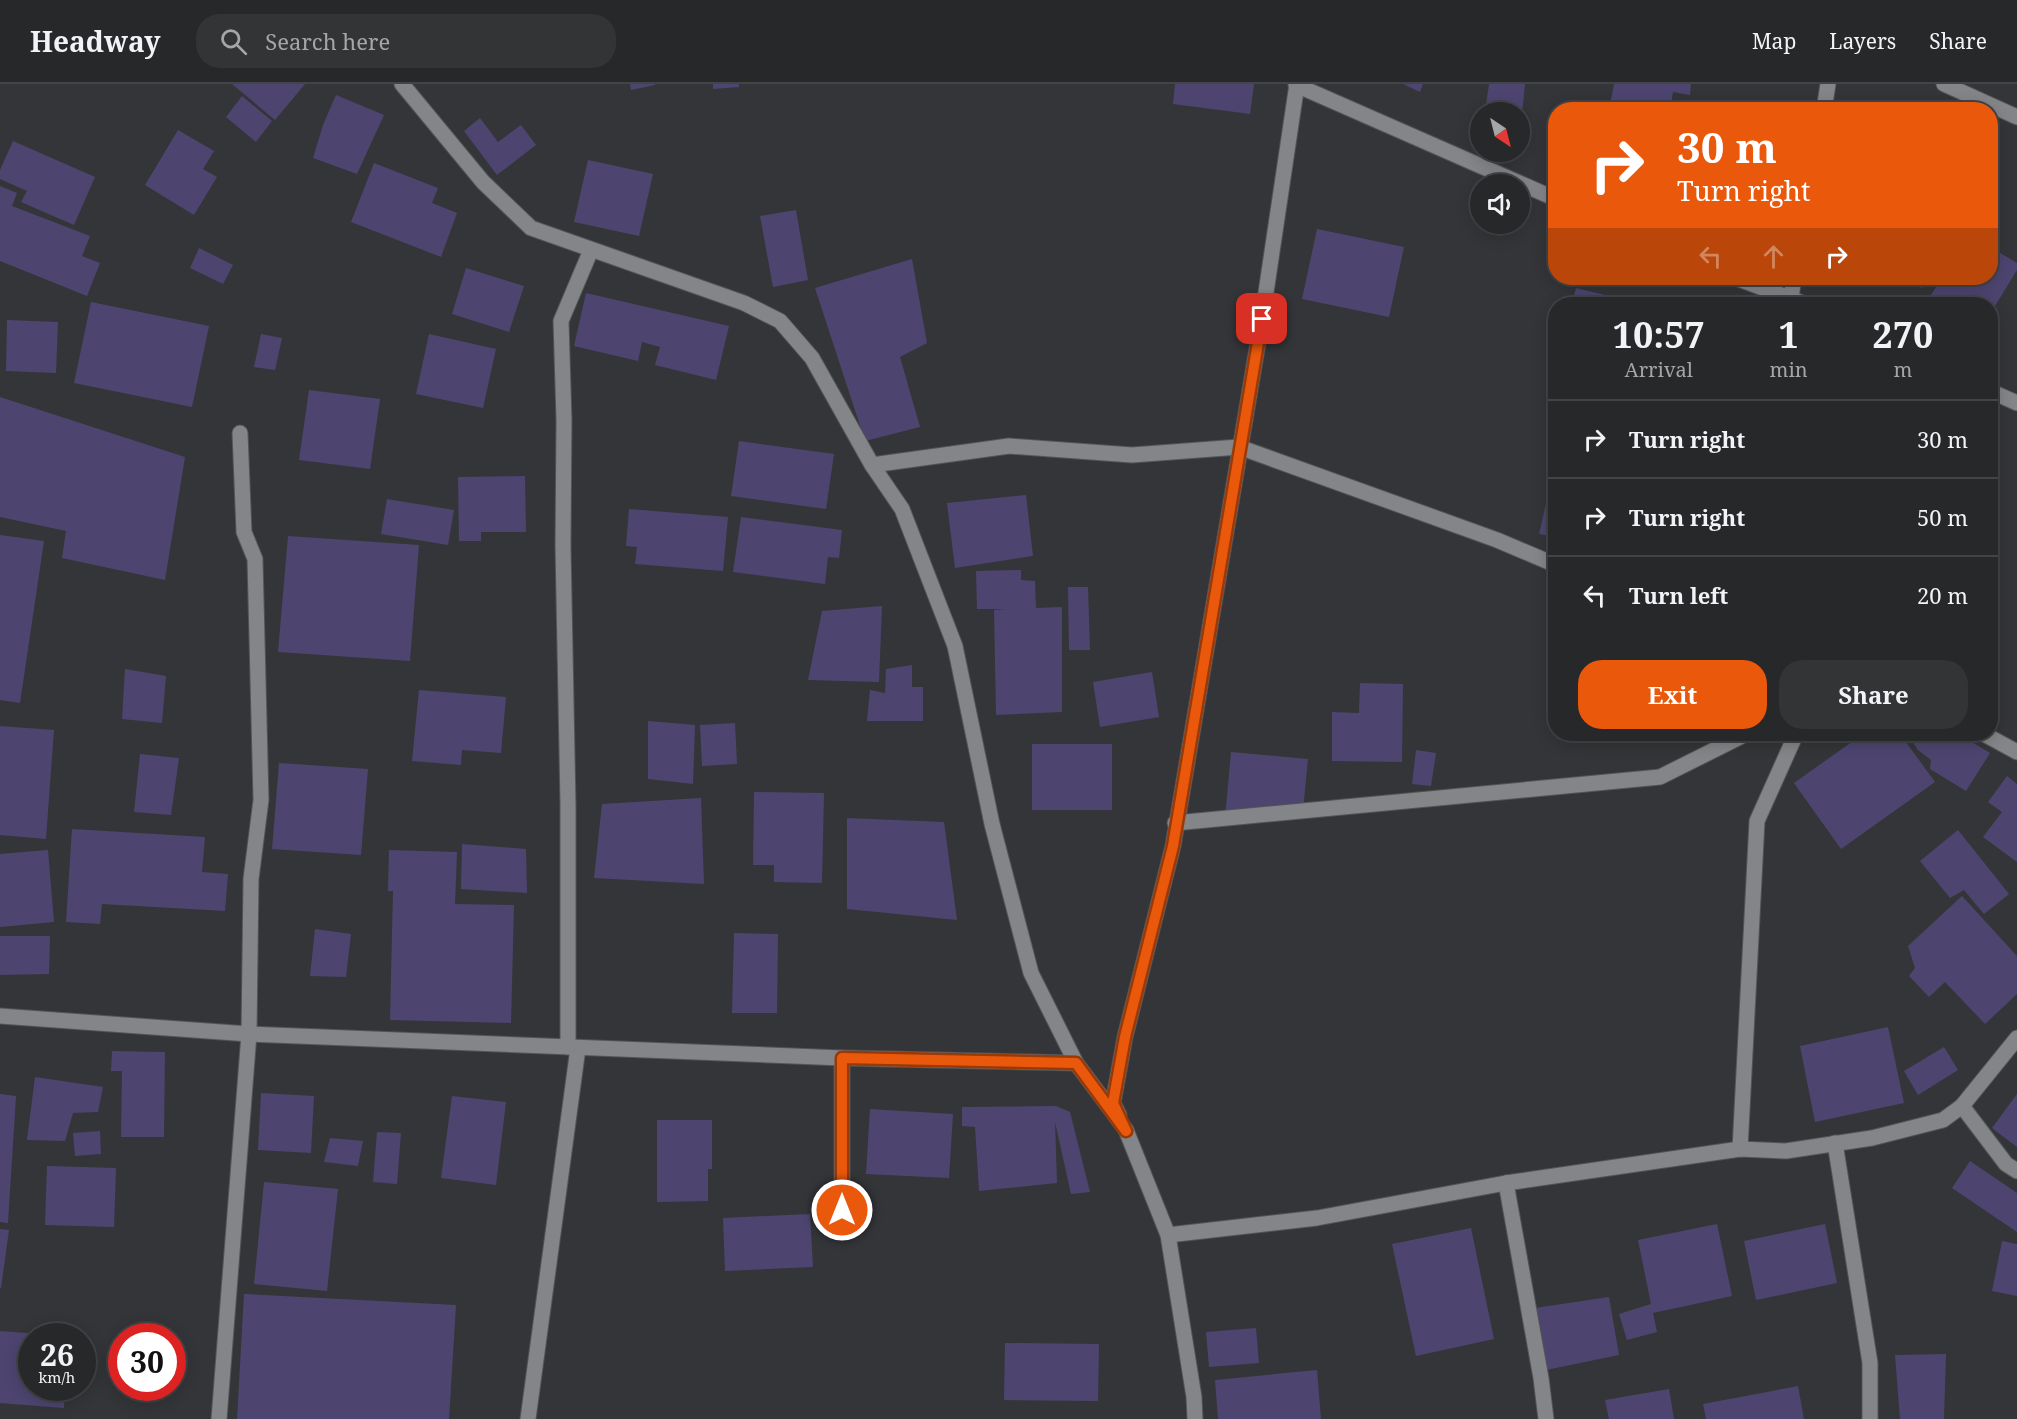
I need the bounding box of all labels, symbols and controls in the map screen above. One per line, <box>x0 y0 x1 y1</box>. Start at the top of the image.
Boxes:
search box <box>196 14 616 68</box>
text: Headway <box>30 22 160 60</box>
icon: search <box>217 25 250 58</box>
text: Search here <box>265 26 390 56</box>
text: Map <box>1752 27 1796 55</box>
text: Layers <box>1829 27 1896 55</box>
text: Share <box>1929 27 1987 55</box>
north arrow <box>1470 102 1530 162</box>
map controls <box>1470 102 1530 234</box>
text: 30 m <box>1677 118 1777 175</box>
icon: right <box>1578 126 1656 204</box>
text: Turn right <box>1677 172 1810 209</box>
button: sound <box>1470 174 1530 234</box>
icon: left <box>1694 240 1727 273</box>
icon: ahead <box>1757 240 1790 273</box>
icon: right <box>1820 240 1853 273</box>
pin <box>1236 293 1287 344</box>
icon: arrive <box>1245 302 1278 335</box>
text: 10:57 <box>1613 310 1705 359</box>
text: 1 <box>1778 310 1799 359</box>
text: 270 <box>1872 310 1933 359</box>
text: Arrival <box>1625 356 1693 383</box>
text: min <box>1770 356 1808 383</box>
text: m <box>1893 356 1912 383</box>
icon: right <box>1578 423 1611 456</box>
text: Turn right <box>1629 424 1745 454</box>
text: 30 m <box>1917 424 1968 454</box>
icon: right <box>1578 501 1611 534</box>
text: Turn right <box>1629 502 1745 532</box>
text: 50 m <box>1917 502 1968 532</box>
icon: left <box>1578 579 1611 612</box>
text: Turn left <box>1629 580 1728 610</box>
text: 20 m <box>1917 580 1968 610</box>
button: Exit <box>1578 660 1767 729</box>
button: Share <box>1779 660 1968 729</box>
position arrow <box>810 1178 874 1242</box>
speed limit sign: 30 <box>108 1323 186 1401</box>
text: 26 <box>40 1334 74 1375</box>
text: km/h <box>39 1367 75 1387</box>

